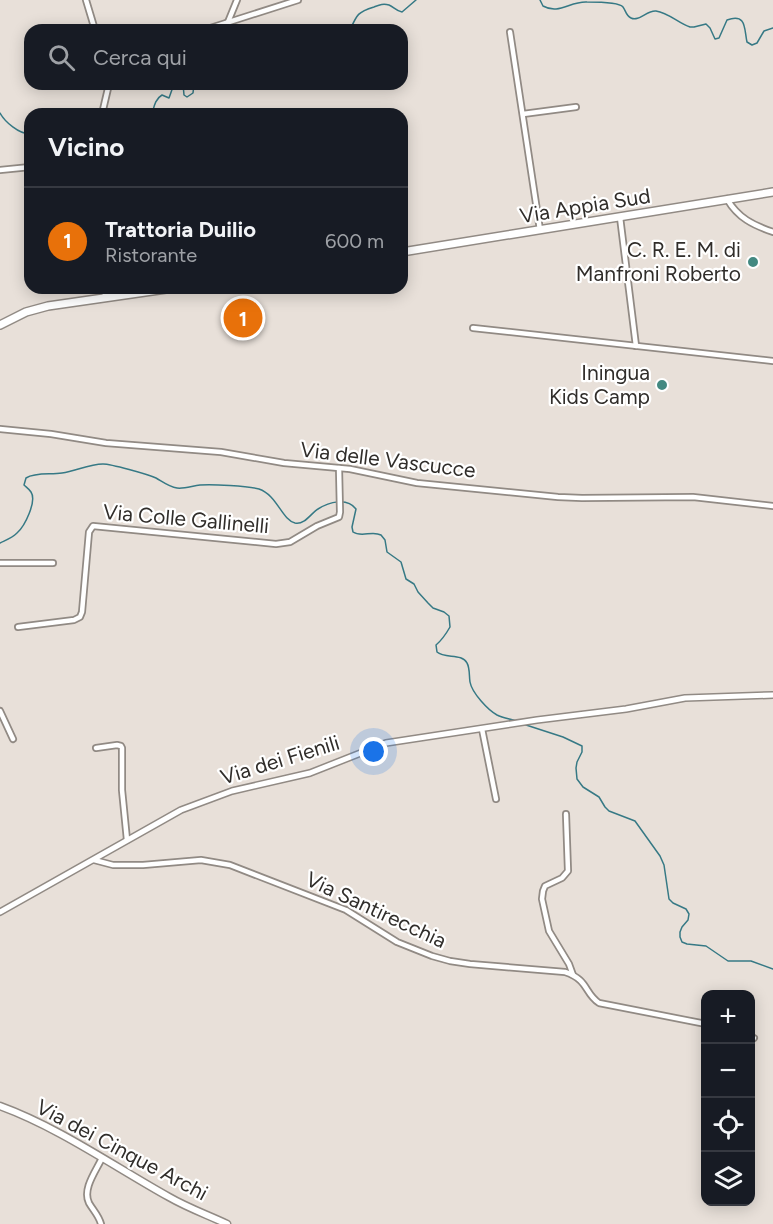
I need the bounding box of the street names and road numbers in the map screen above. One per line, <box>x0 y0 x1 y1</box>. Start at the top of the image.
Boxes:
street label: Via Appia Sud <box>518 183 652 228</box>
street label: Via delle Vascucce <box>299 436 477 483</box>
street label: Via Colle Gallinelli <box>102 499 270 538</box>
street label: Via dei Fienili <box>217 730 342 789</box>
street label: Via Santirecchia <box>302 866 450 953</box>
street label: Via dei Cinque Archi <box>32 1094 212 1205</box>

